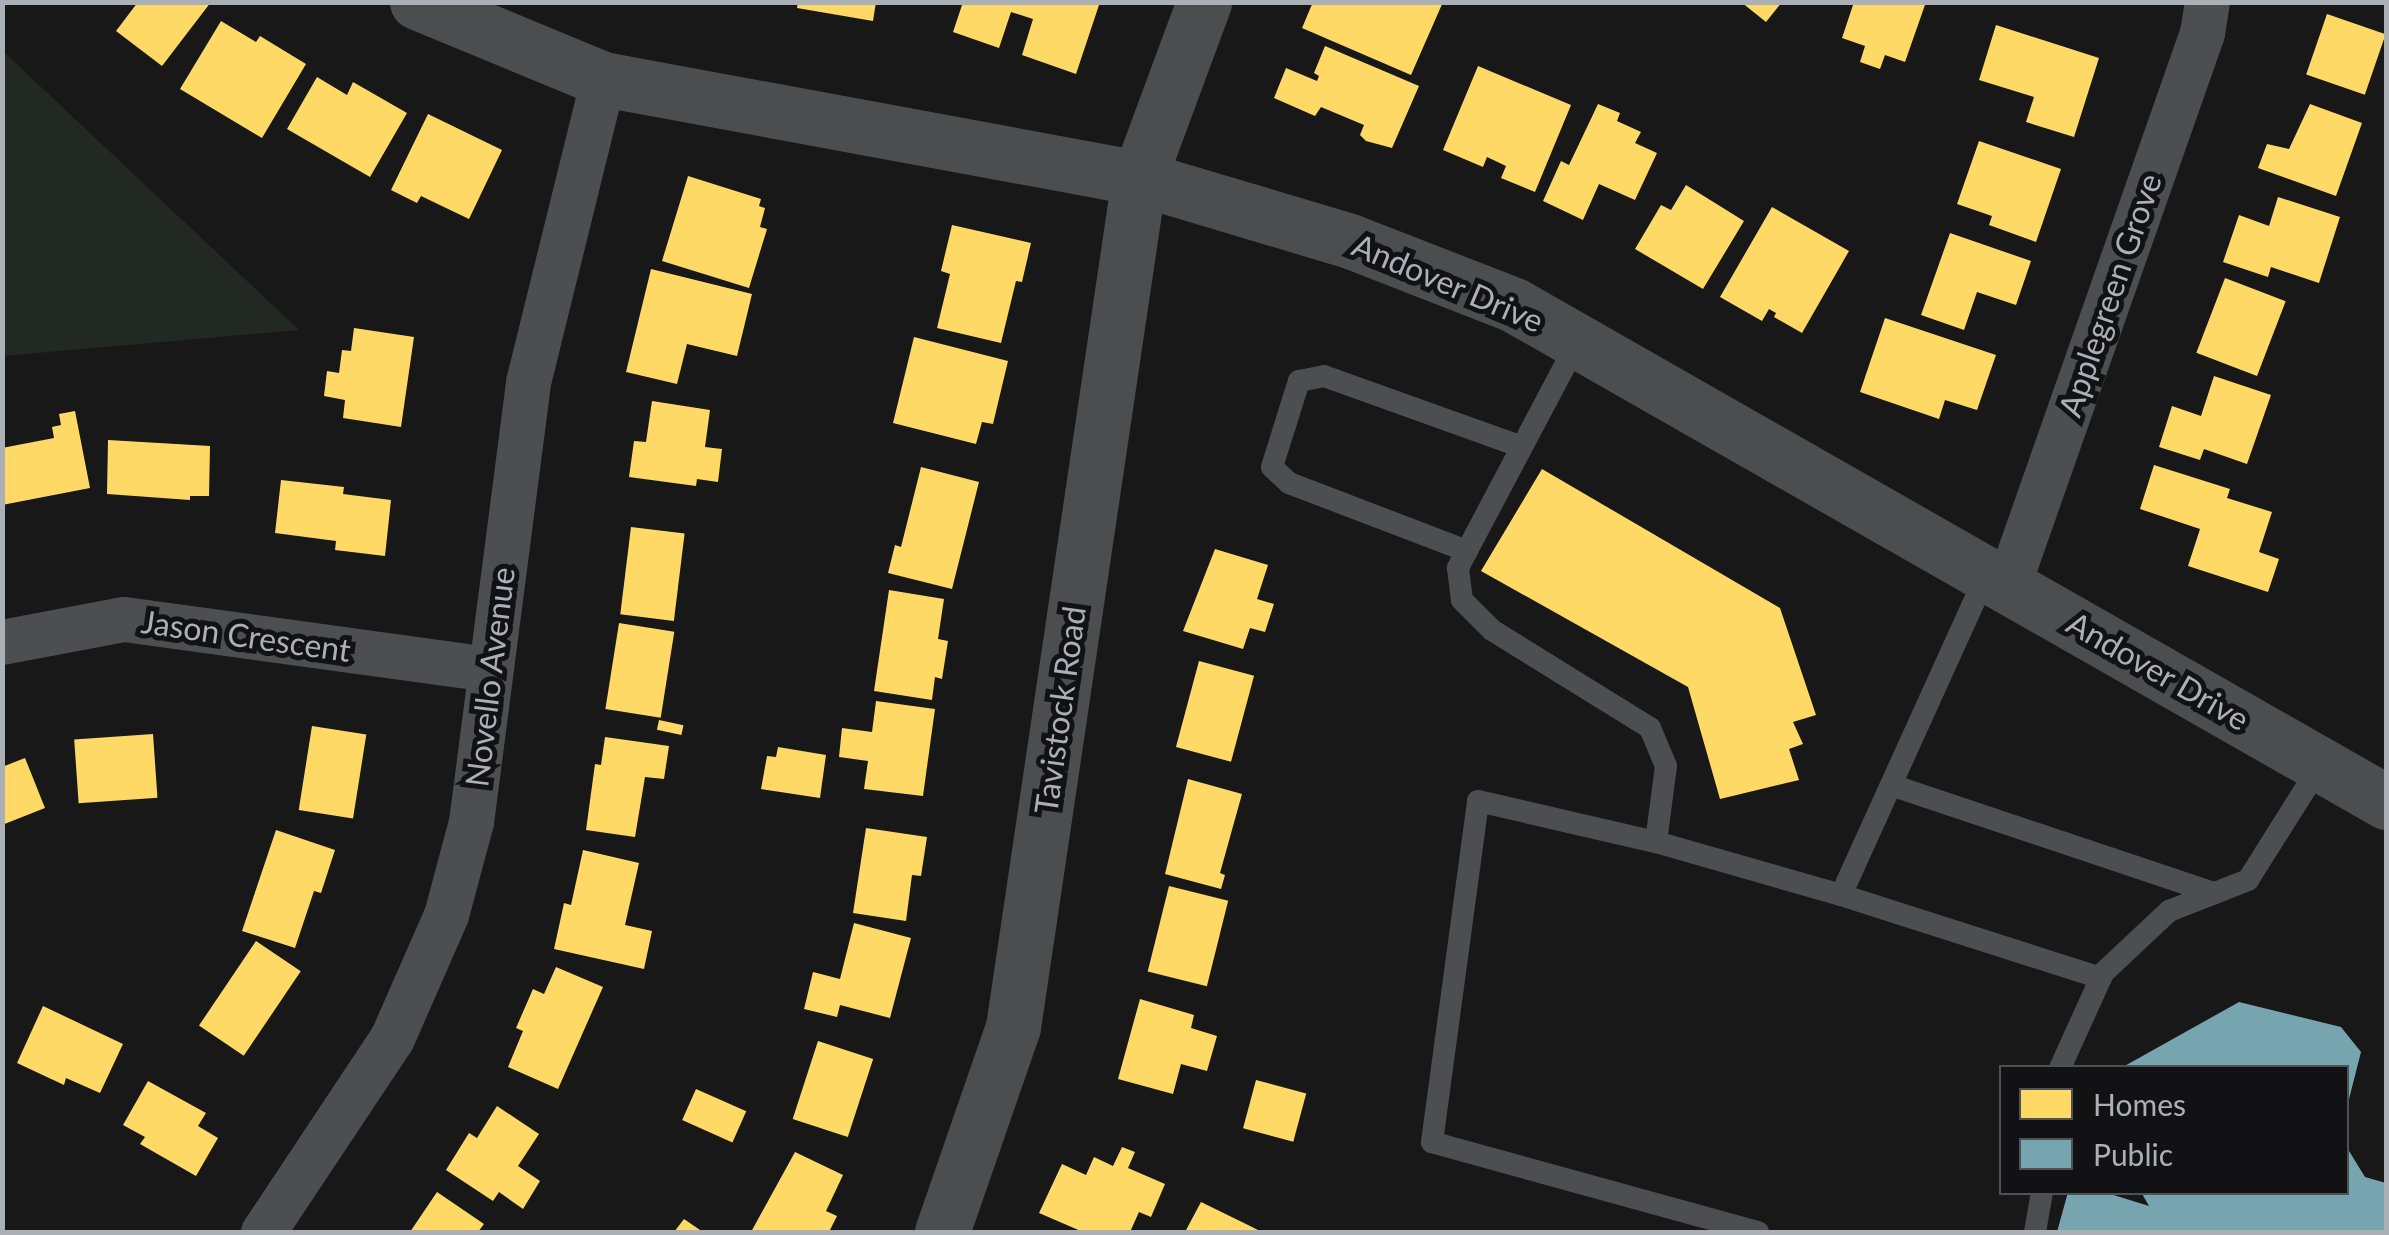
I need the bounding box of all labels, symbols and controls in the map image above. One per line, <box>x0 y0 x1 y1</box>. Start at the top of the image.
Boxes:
street label: Applegreen Grove <box>2050 169 2170 421</box>
street label: Andover Drive <box>1347 225 1549 341</box>
street label: Novello Avenue <box>457 565 523 789</box>
street label: Jason Crescent <box>139 602 353 670</box>
street label: Andover Drive <box>2060 603 2256 739</box>
street label: Tavistock Road <box>1026 604 1094 816</box>
legend <box>1999 1065 2349 1195</box>
text: Homes <box>2093 1086 2186 1122</box>
text: Public <box>2093 1136 2173 1172</box>

